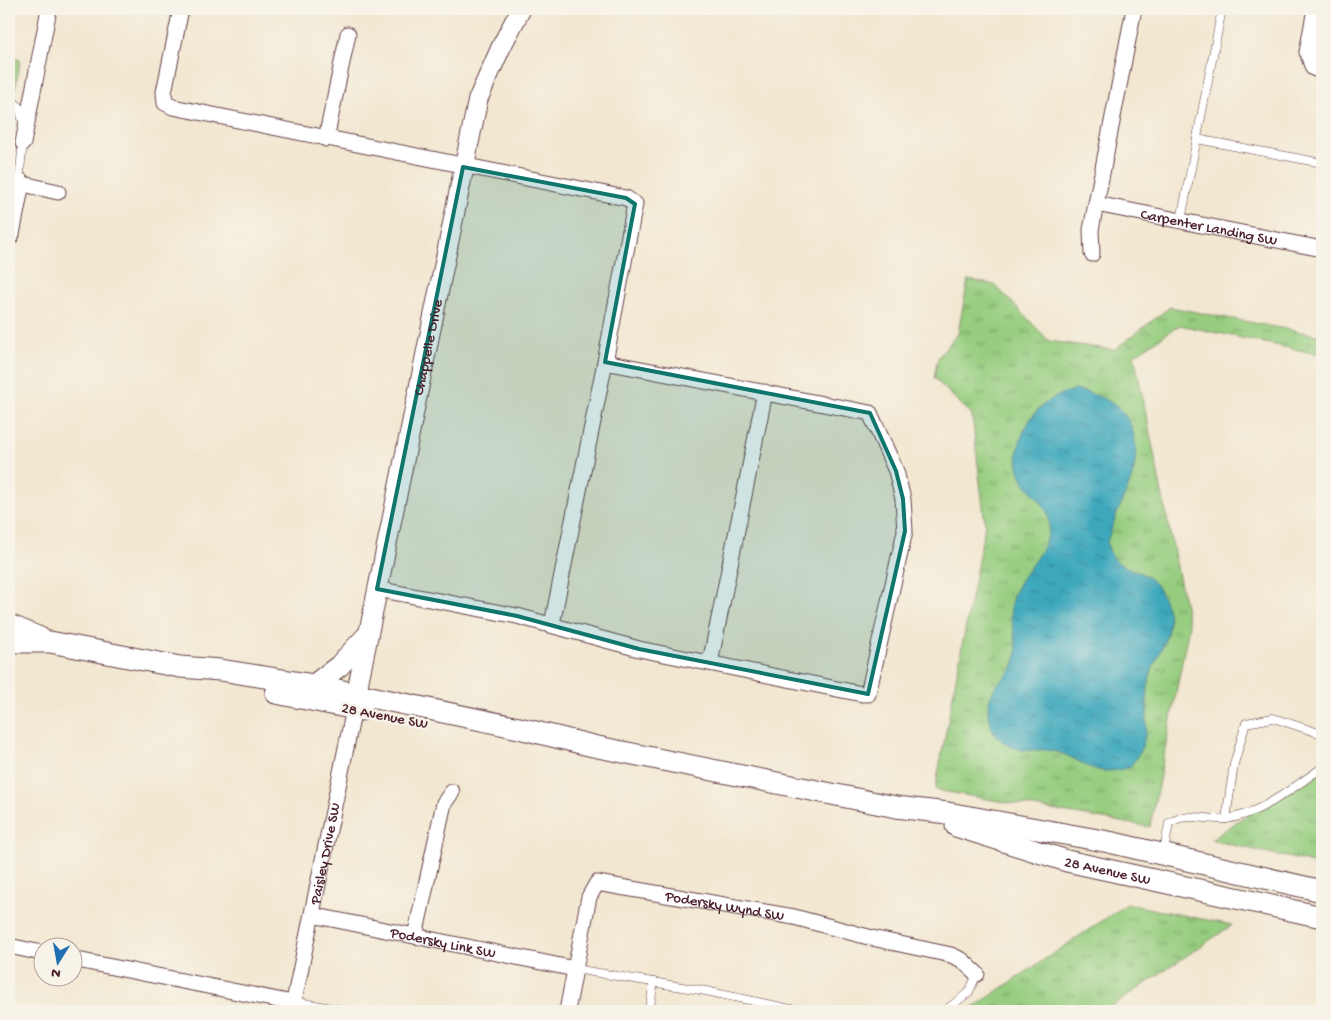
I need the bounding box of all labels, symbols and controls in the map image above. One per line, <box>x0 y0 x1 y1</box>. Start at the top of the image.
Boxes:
street label: Carpenter Landing SW <box>1139 206 1279 251</box>
street label: Chappelle Drive <box>411 298 448 397</box>
street label: 28 Avenue SW <box>340 700 430 734</box>
street label: Paisley Drive SW <box>307 801 346 907</box>
street label: 28 Avenue SW <box>1062 854 1152 890</box>
street label: Podersky Wynd SW <box>663 888 786 926</box>
street label: Podersky Link SW <box>388 924 497 964</box>
north arrow <box>32 938 82 988</box>
text: N <box>50 963 62 982</box>

